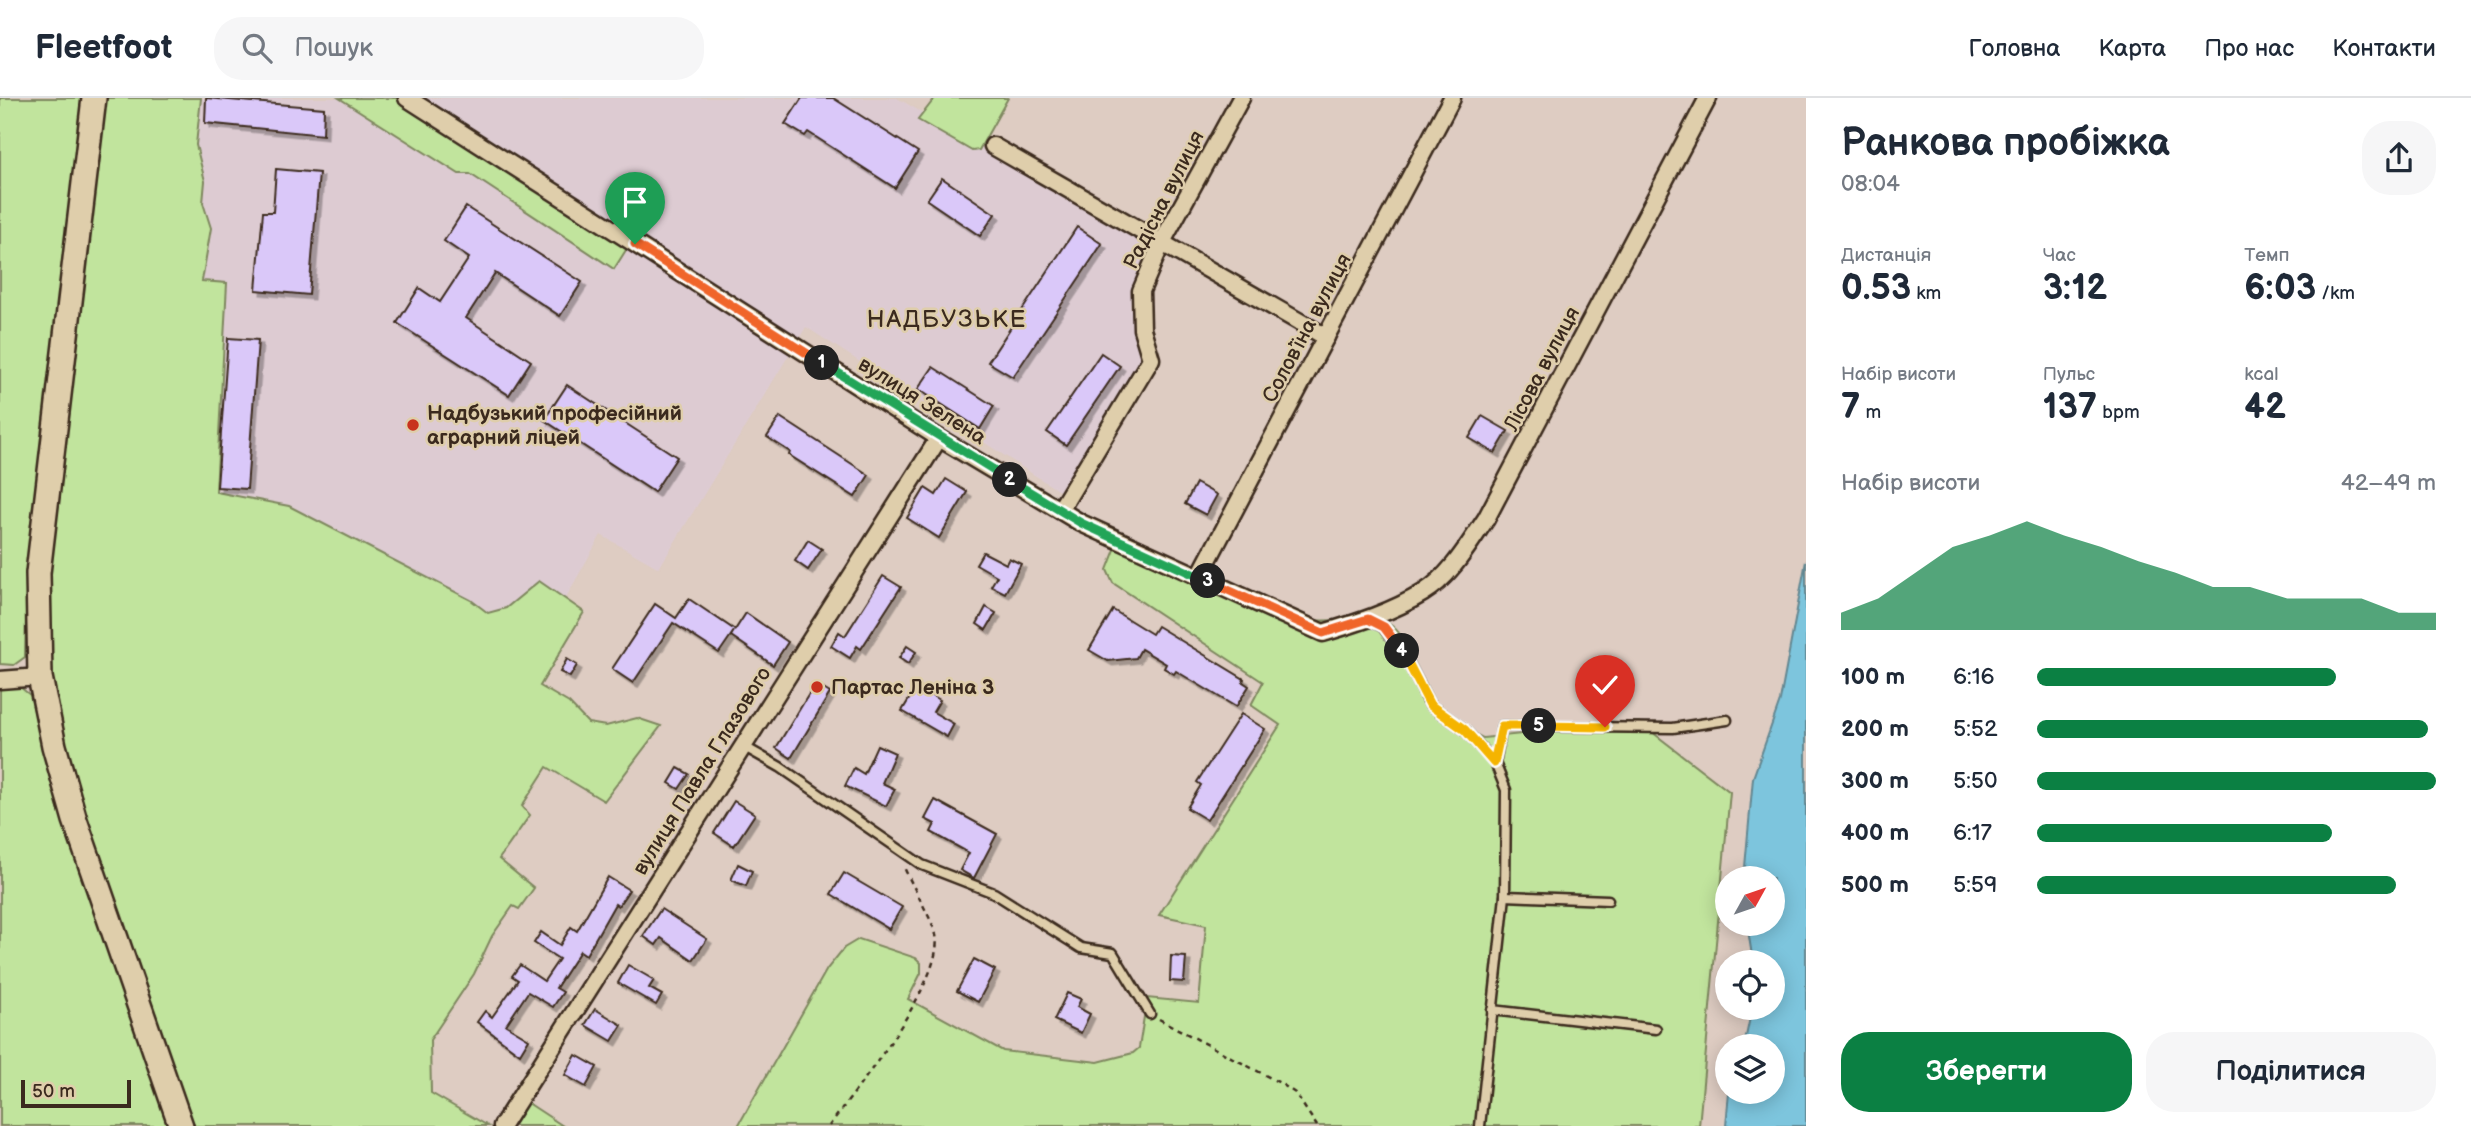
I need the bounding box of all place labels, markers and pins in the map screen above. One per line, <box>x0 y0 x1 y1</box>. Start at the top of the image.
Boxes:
pin <box>605 172 665 244</box>
pin: 1 <box>804 345 840 380</box>
place label: Надбузький професійний аграрний ліцей <box>427 401 682 450</box>
marker: Надбузький професійний аграрний ліцей <box>405 417 421 433</box>
pin: 2 <box>992 462 1028 498</box>
pin: 3 <box>1190 564 1226 598</box>
pin: 4 <box>1384 634 1420 668</box>
pin <box>1575 655 1635 727</box>
place label: Партас Леніна 3 <box>831 675 994 700</box>
marker: Партас Леніна 3 <box>809 679 825 695</box>
pin: 5 <box>1522 708 1556 744</box>

